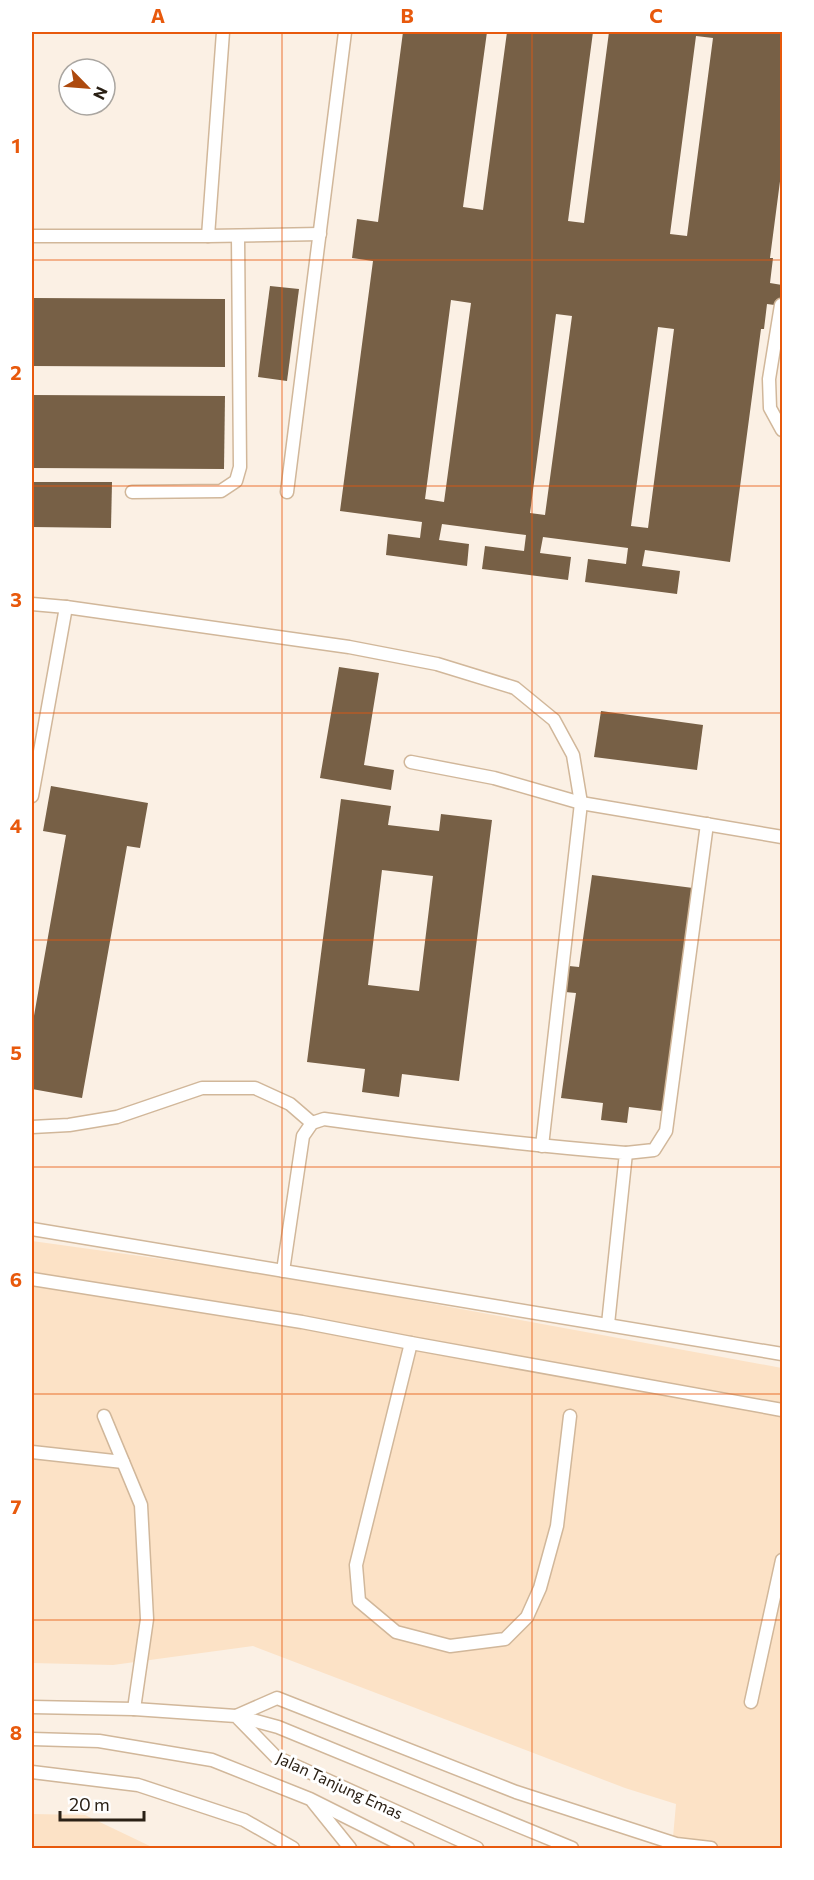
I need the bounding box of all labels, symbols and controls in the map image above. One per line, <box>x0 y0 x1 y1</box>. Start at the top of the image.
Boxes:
text: A <box>151 3 165 27</box>
text: B <box>400 3 414 27</box>
text: C <box>649 3 663 27</box>
north arrow <box>57 57 117 117</box>
text: N <box>90 84 112 103</box>
text: 1 <box>11 133 21 157</box>
text: 2 <box>10 360 22 384</box>
text: 3 <box>10 587 22 611</box>
text: 4 <box>10 813 22 837</box>
text: 5 <box>10 1040 22 1064</box>
text: 6 <box>10 1267 22 1291</box>
text: 7 <box>11 1494 22 1518</box>
text: 8 <box>10 1720 22 1744</box>
street label: Jalan Tanjung Emas <box>274 1747 406 1823</box>
scale bar <box>60 1784 144 1822</box>
text: 20 m <box>69 1793 110 1815</box>

